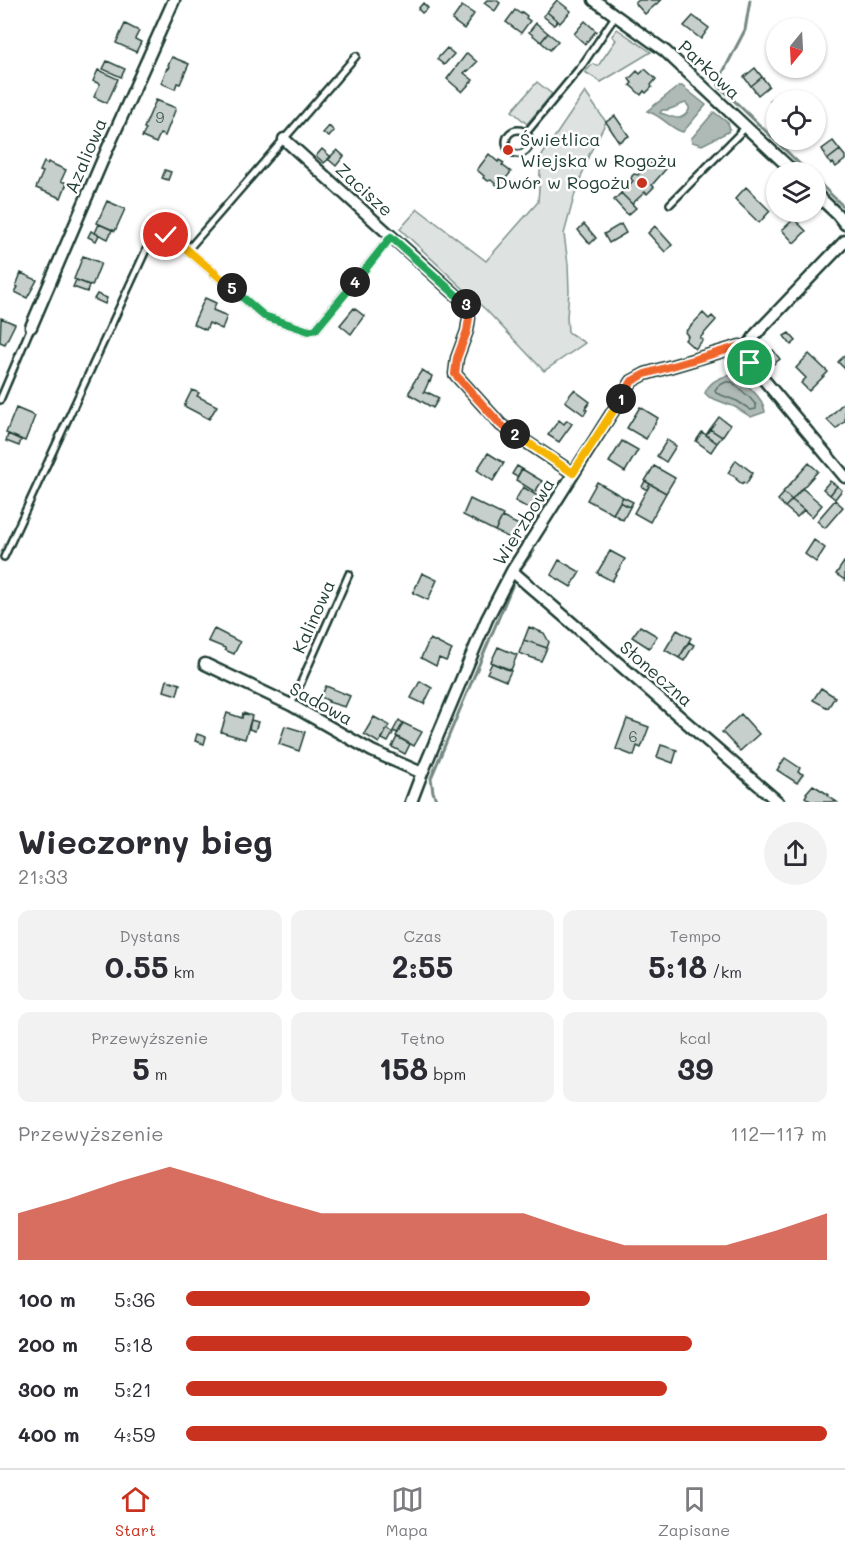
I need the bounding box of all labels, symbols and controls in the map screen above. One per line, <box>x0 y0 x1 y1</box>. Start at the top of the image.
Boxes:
north arrow <box>766 18 826 78</box>
map controls <box>766 18 826 222</box>
street label: Parkowa <box>673 34 746 104</box>
button: locate <box>766 90 826 150</box>
house number: 9 <box>156 107 165 127</box>
street label: Azaliowa <box>58 114 112 197</box>
place label: Świetlica Wiejska w Rogożu <box>520 127 677 172</box>
marker: Świetlica Wiejska w Rogożu <box>501 143 515 157</box>
street label: Zacisze <box>331 157 398 221</box>
button: layers <box>766 162 826 222</box>
place label: Dwór w Rogożu <box>495 170 630 194</box>
marker: Dwór w Rogożu <box>635 176 649 190</box>
pin <box>140 209 191 260</box>
icon: check <box>149 218 182 251</box>
pin: 4 <box>340 267 370 297</box>
text: 4 <box>350 271 360 292</box>
pin: 5 <box>217 273 247 303</box>
text: 5 <box>227 277 237 298</box>
pin: 3 <box>451 289 481 319</box>
text: 3 <box>461 293 471 314</box>
pin <box>724 337 775 388</box>
icon: arrive <box>733 346 766 379</box>
pin: 1 <box>606 384 636 414</box>
text: 1 <box>617 388 625 409</box>
pin: 2 <box>500 419 530 449</box>
text: 2 <box>511 423 519 444</box>
street label: Wierzbowa <box>487 473 560 570</box>
street label: Kalinowa <box>286 576 340 657</box>
street label: Słoneczna <box>615 635 698 712</box>
street label: Sadowa <box>286 676 357 730</box>
house number: 6 <box>628 726 638 746</box>
text: Wieczorny bieg <box>18 819 273 862</box>
button: share <box>764 822 827 885</box>
text: 21:33 <box>18 863 68 889</box>
text: Dystans <box>119 925 180 946</box>
text: Czas <box>403 925 442 946</box>
text: Tempo <box>670 925 721 946</box>
text: 0.55 <box>105 946 168 986</box>
text: 2:55 <box>392 946 453 986</box>
text: 5:18 <box>648 946 707 986</box>
text: km <box>168 961 195 982</box>
text: /km <box>707 961 742 982</box>
text: Przewyższenie <box>92 1027 208 1048</box>
text: Tętno <box>400 1027 445 1048</box>
text: kcal <box>679 1027 711 1048</box>
text: 5 <box>132 1048 150 1088</box>
text: 158 <box>379 1048 428 1088</box>
text: 39 <box>677 1048 713 1088</box>
text: m <box>150 1063 168 1084</box>
text: bpm <box>428 1063 466 1084</box>
text: Przewyższenie <box>18 1120 164 1146</box>
text: 112–117 m <box>730 1120 827 1146</box>
text: 100 m <box>18 1286 76 1312</box>
text: 5:36 <box>114 1286 156 1312</box>
text: 200 m <box>18 1331 78 1357</box>
text: 5:18 <box>114 1331 153 1357</box>
text: 300 m <box>18 1376 79 1402</box>
text: 5:21 <box>114 1376 152 1402</box>
text: 400 m <box>18 1421 79 1447</box>
text: 4:59 <box>114 1421 155 1447</box>
tab: Start <box>115 1483 156 1540</box>
tab: Mapa <box>386 1483 428 1540</box>
tab: Zapisane <box>658 1483 730 1540</box>

